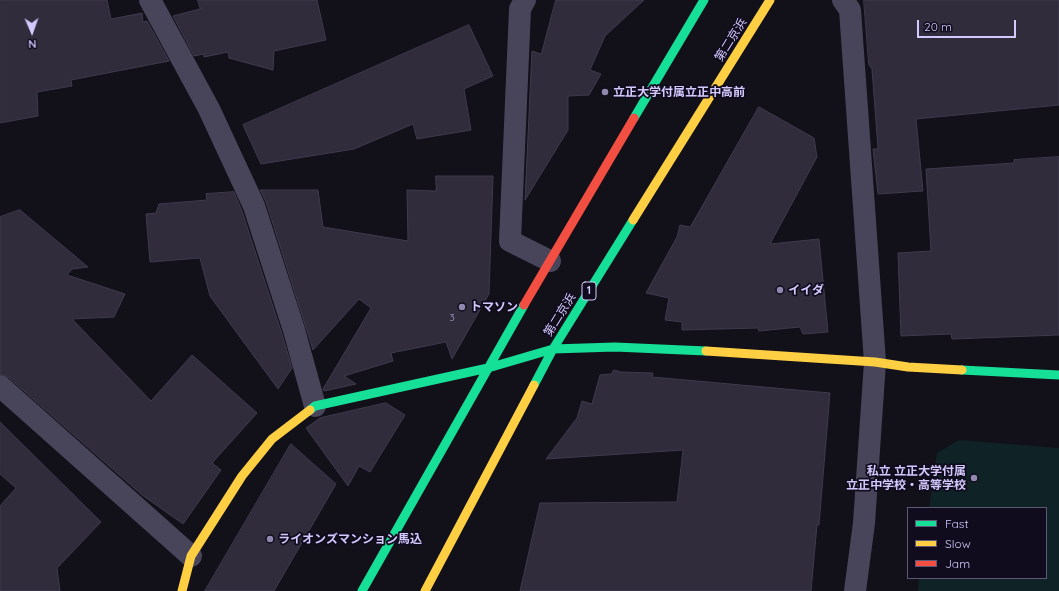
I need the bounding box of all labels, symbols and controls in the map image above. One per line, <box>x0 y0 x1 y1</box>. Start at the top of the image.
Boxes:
north arrow <box>12 12 52 52</box>
scale bar <box>919 12 1018 38</box>
street label: 第二京浜 <box>712 16 750 64</box>
text: 20 m <box>924 19 952 34</box>
text: N <box>28 37 37 51</box>
place label: 立正大学付属立正中高前 <box>613 85 745 99</box>
marker: 立正大学付属立正中高前 <box>600 87 610 97</box>
road number: 1 <box>582 282 596 300</box>
place label: イイダ <box>788 283 824 297</box>
marker: イイダ <box>775 285 785 295</box>
street label: 第二京浜 <box>541 291 579 339</box>
place label: トマソン <box>470 300 518 314</box>
marker: トマソン <box>457 302 467 312</box>
house number: 3 <box>449 312 455 324</box>
place label: 私立 立正大学付属 立正中学校・高等学校 <box>846 464 966 492</box>
marker: 私立 立正大学付属 立正中学校・高等学校 <box>969 473 979 483</box>
legend <box>907 507 1047 579</box>
text: Fast <box>945 516 969 531</box>
place label: ライオンズマンション馬込 <box>278 532 422 546</box>
marker: ライオンズマンション馬込 <box>265 534 275 544</box>
text: Slow <box>945 536 971 551</box>
text: Jam <box>945 556 970 571</box>

